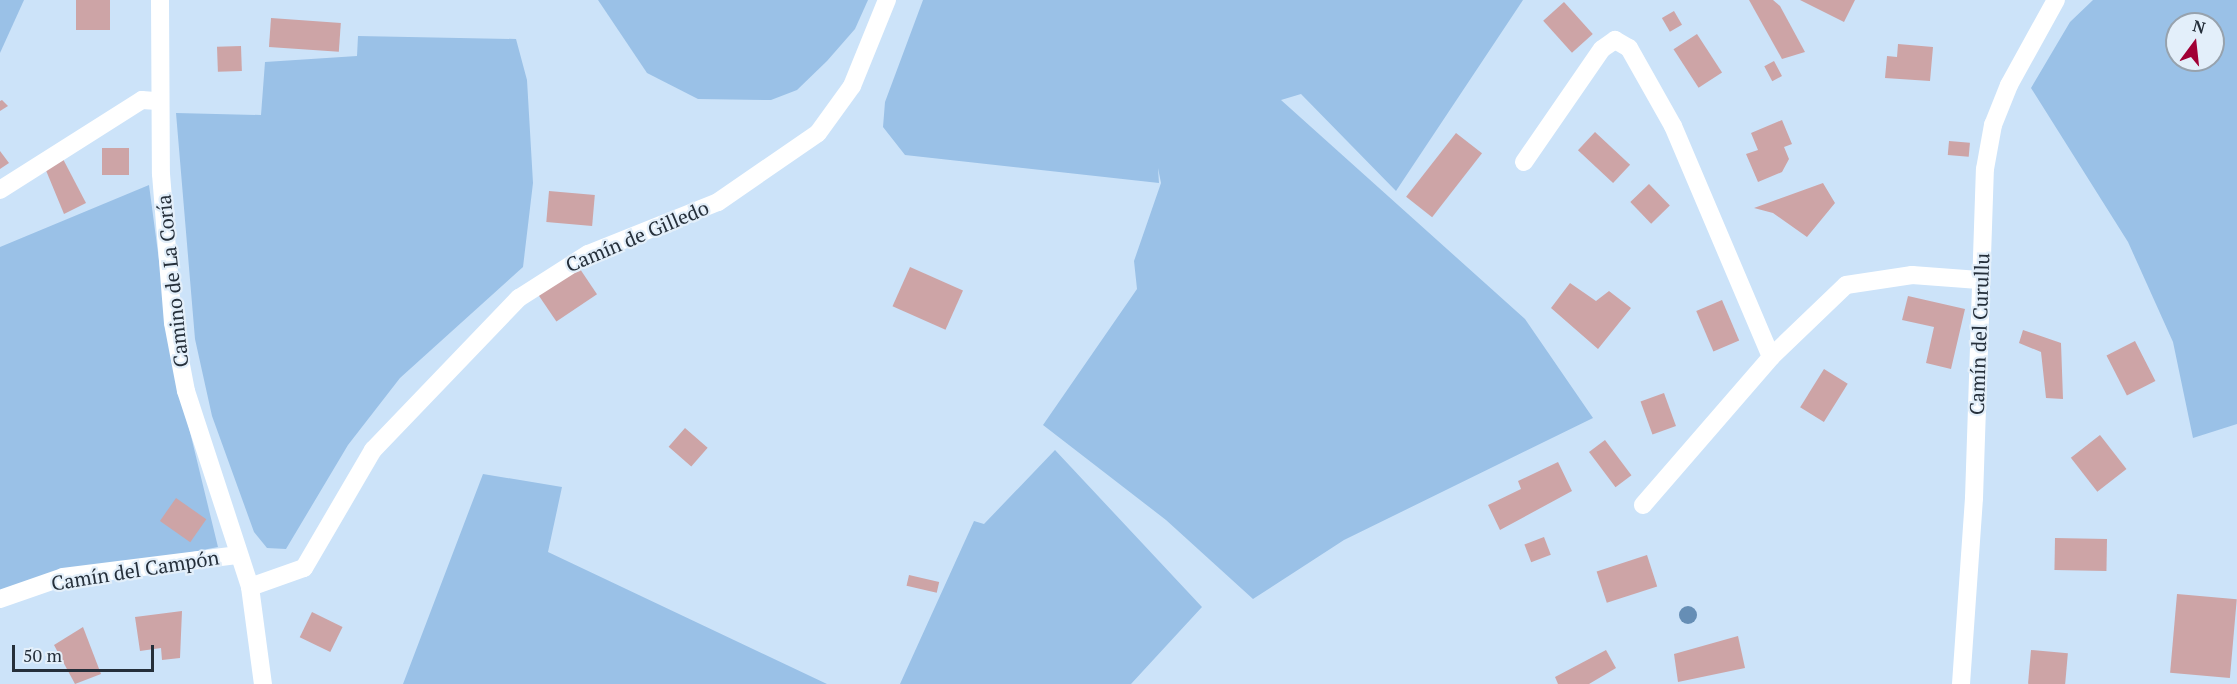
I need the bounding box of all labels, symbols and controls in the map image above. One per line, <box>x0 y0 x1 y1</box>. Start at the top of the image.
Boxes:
north arrow <box>2165 12 2225 72</box>
text: N <box>2190 14 2208 39</box>
street label: Camino de La Coría <box>151 194 193 368</box>
street label: Camín de Gilledo <box>562 195 712 277</box>
street label: Camín del Curullu <box>1964 253 1994 415</box>
street label: Camín del Campón <box>49 545 221 595</box>
scale bar <box>15 633 158 671</box>
text: 50 m <box>23 643 62 667</box>

